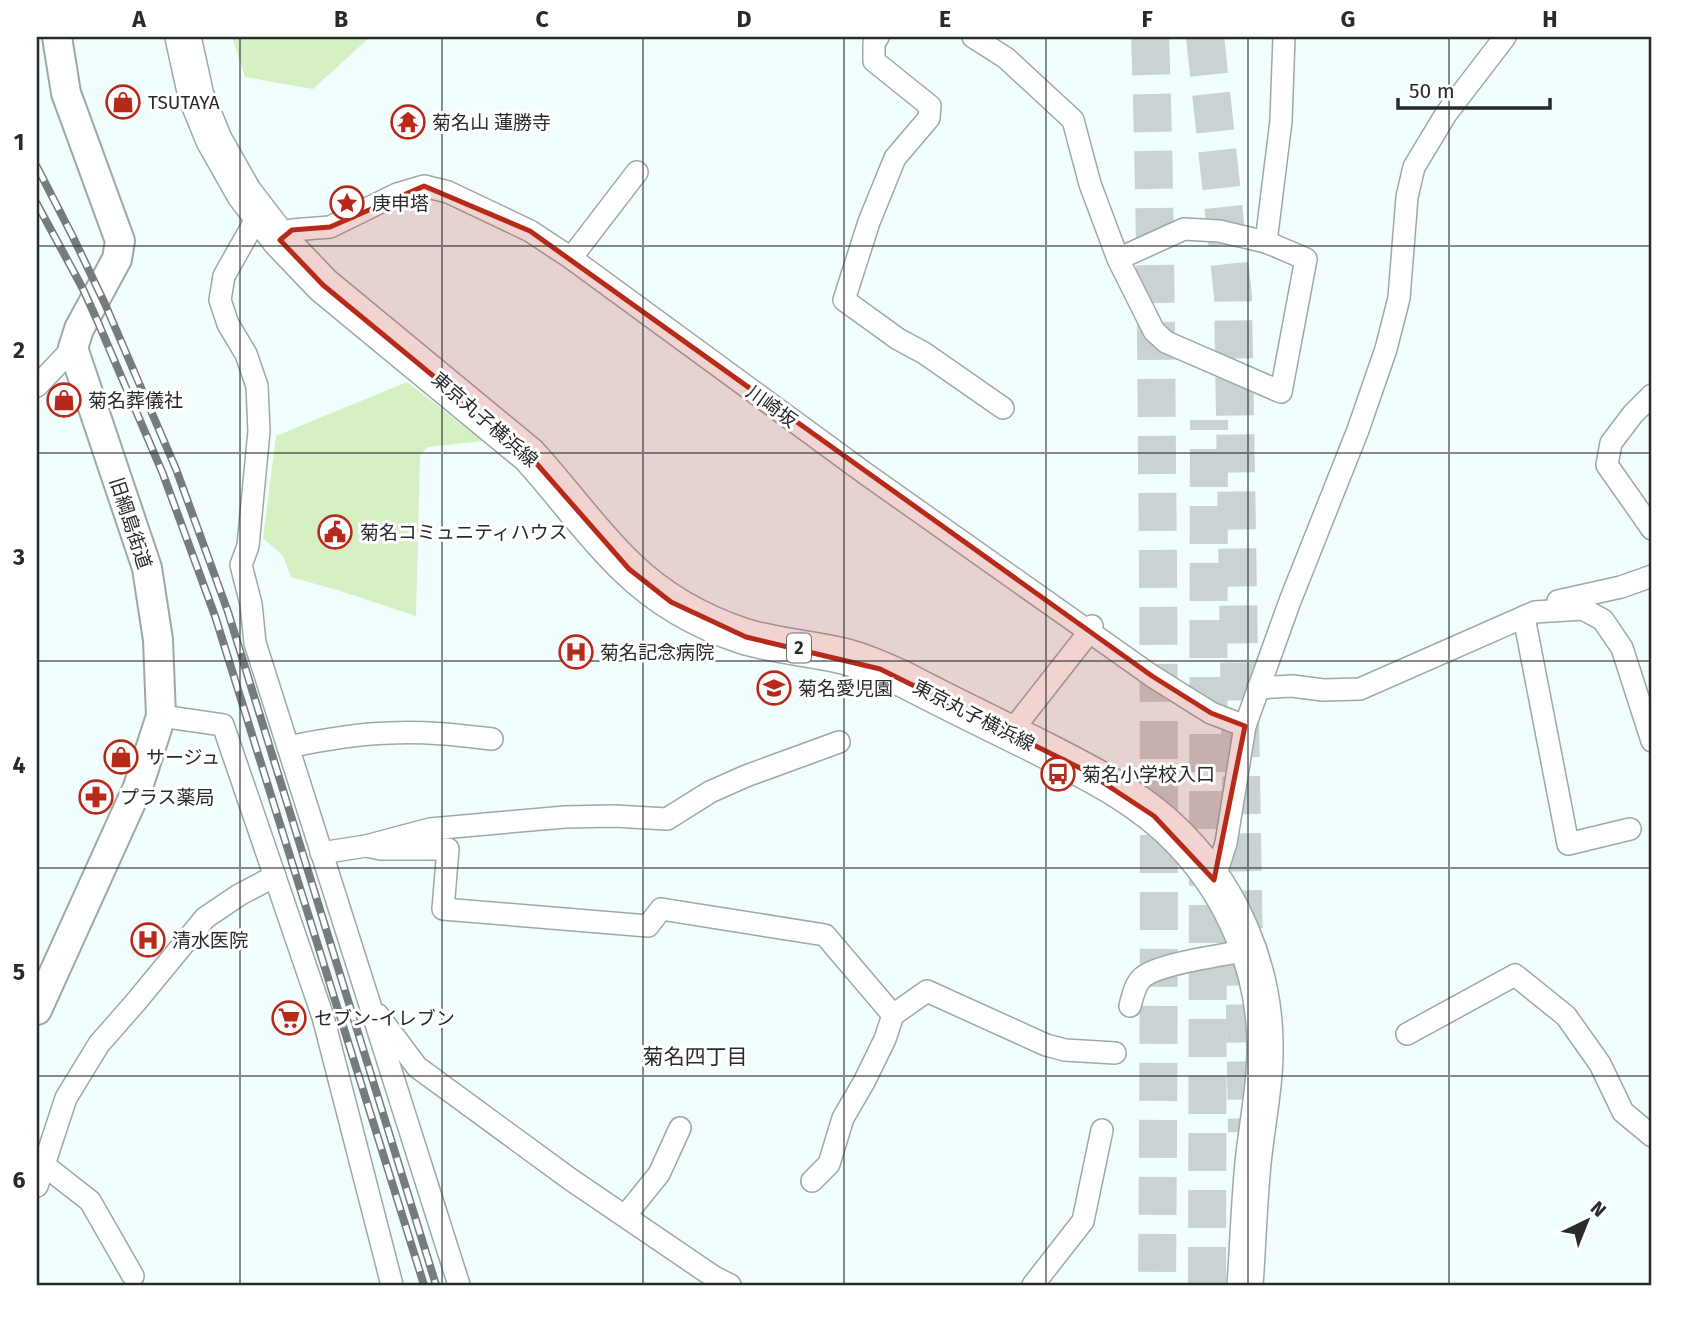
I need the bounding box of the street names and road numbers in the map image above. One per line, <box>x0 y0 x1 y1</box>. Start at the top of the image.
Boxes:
street label: 東京丸子横浜線 <box>427 367 542 472</box>
street label: 川崎坂 <box>742 380 802 432</box>
street label: 旧綱島街道 <box>105 474 156 572</box>
road number: 2 <box>787 634 811 662</box>
street label: 東京丸子横浜線 <box>909 675 1038 756</box>

